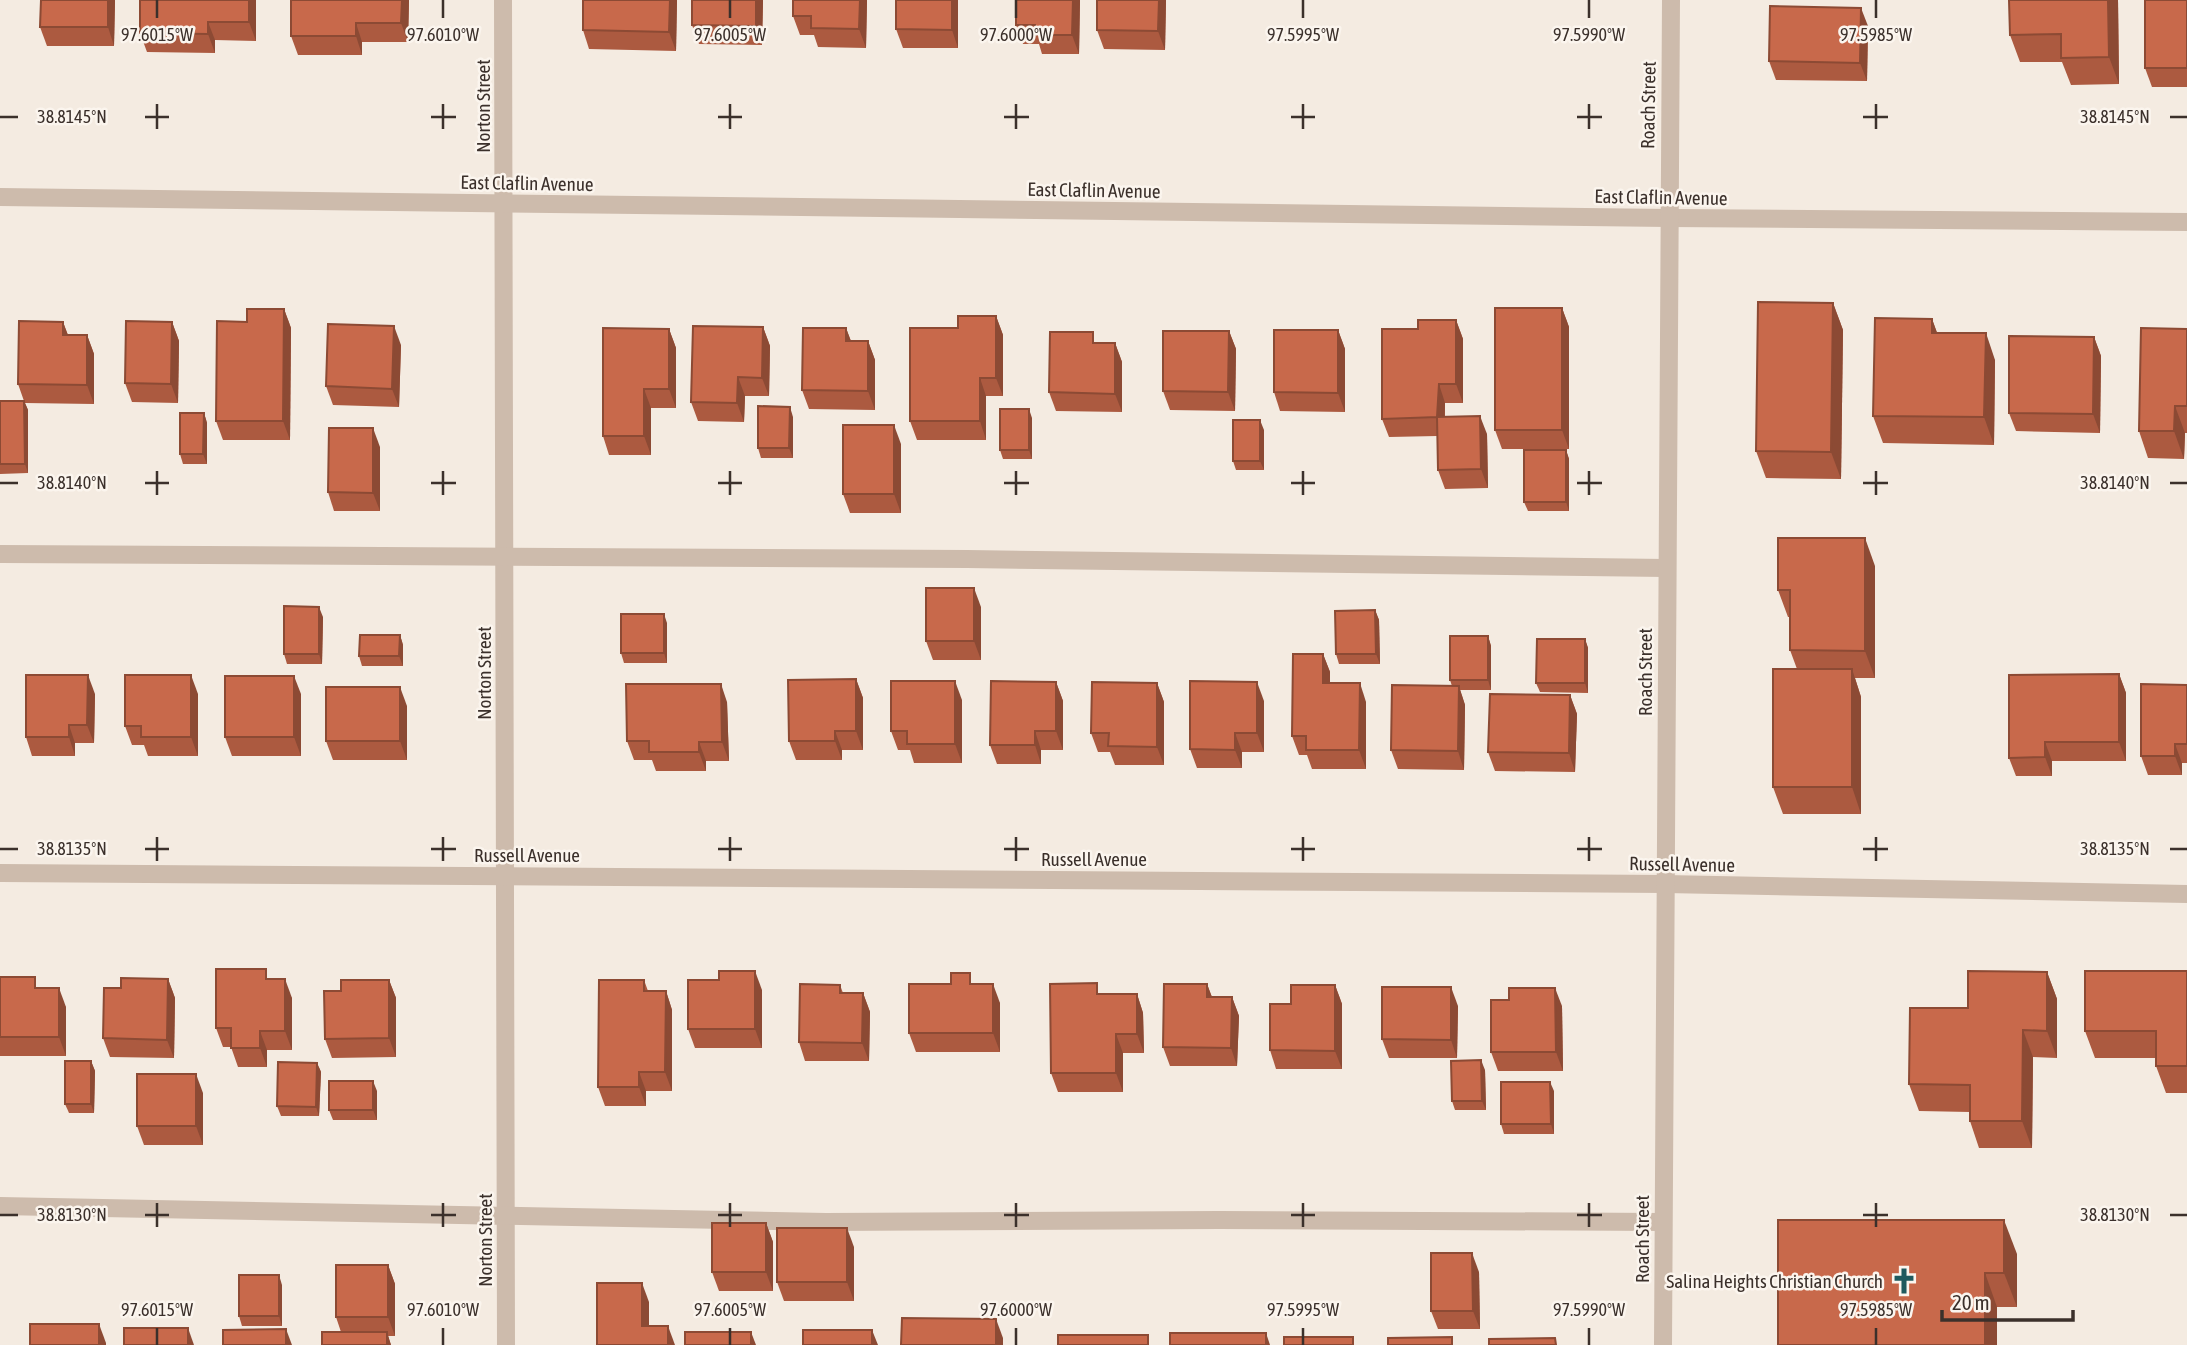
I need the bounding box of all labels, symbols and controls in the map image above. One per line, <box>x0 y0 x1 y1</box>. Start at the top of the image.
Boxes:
text: 97.6015°W <box>121 24 193 45</box>
text: 97.6010°W <box>407 24 479 45</box>
text: 97.6005°W <box>694 24 766 45</box>
text: 97.6000°W <box>980 24 1052 45</box>
text: 97.5995°W <box>1267 24 1339 45</box>
text: 97.5990°W <box>1553 24 1625 45</box>
text: 97.5985°W <box>1840 24 1912 45</box>
street label: Norton Street <box>472 59 494 153</box>
street label: Roach Street <box>1636 61 1660 149</box>
text: 38.8145°N <box>37 106 107 127</box>
text: 38.8145°N <box>2080 106 2150 127</box>
street label: East Claflin Avenue <box>460 171 594 195</box>
street label: East Claflin Avenue <box>1027 178 1161 202</box>
street label: East Claflin Avenue <box>1594 185 1728 209</box>
text: 38.8140°N <box>37 472 107 493</box>
text: 38.8140°N <box>2080 472 2150 493</box>
street label: Norton Street <box>473 626 495 720</box>
street label: Roach Street <box>1634 628 1656 716</box>
text: 38.8135°N <box>37 838 107 859</box>
text: 38.8135°N <box>2080 838 2150 859</box>
street label: Russell Avenue <box>474 844 580 866</box>
street label: Russell Avenue <box>1041 848 1147 870</box>
street label: Russell Avenue <box>1629 852 1735 876</box>
street label: Norton Street <box>474 1193 496 1287</box>
street label: Roach Street <box>1631 1195 1653 1283</box>
text: 38.8130°N <box>37 1204 107 1225</box>
text: 38.8130°N <box>2080 1204 2150 1225</box>
church icon: Salina Heights Christian Church <box>1889 1266 1919 1296</box>
place label: Salina Heights Christian Church <box>1666 1270 1883 1292</box>
scale bar <box>1942 1278 2073 1322</box>
text: 20 m <box>1952 1290 1990 1314</box>
text: 97.6015°W <box>121 1299 193 1320</box>
text: 97.6010°W <box>407 1299 479 1320</box>
text: 97.6005°W <box>694 1299 766 1320</box>
text: 97.6000°W <box>980 1299 1052 1320</box>
text: 97.5995°W <box>1267 1299 1339 1320</box>
text: 97.5990°W <box>1553 1299 1625 1320</box>
text: 97.5985°W <box>1840 1299 1912 1320</box>

